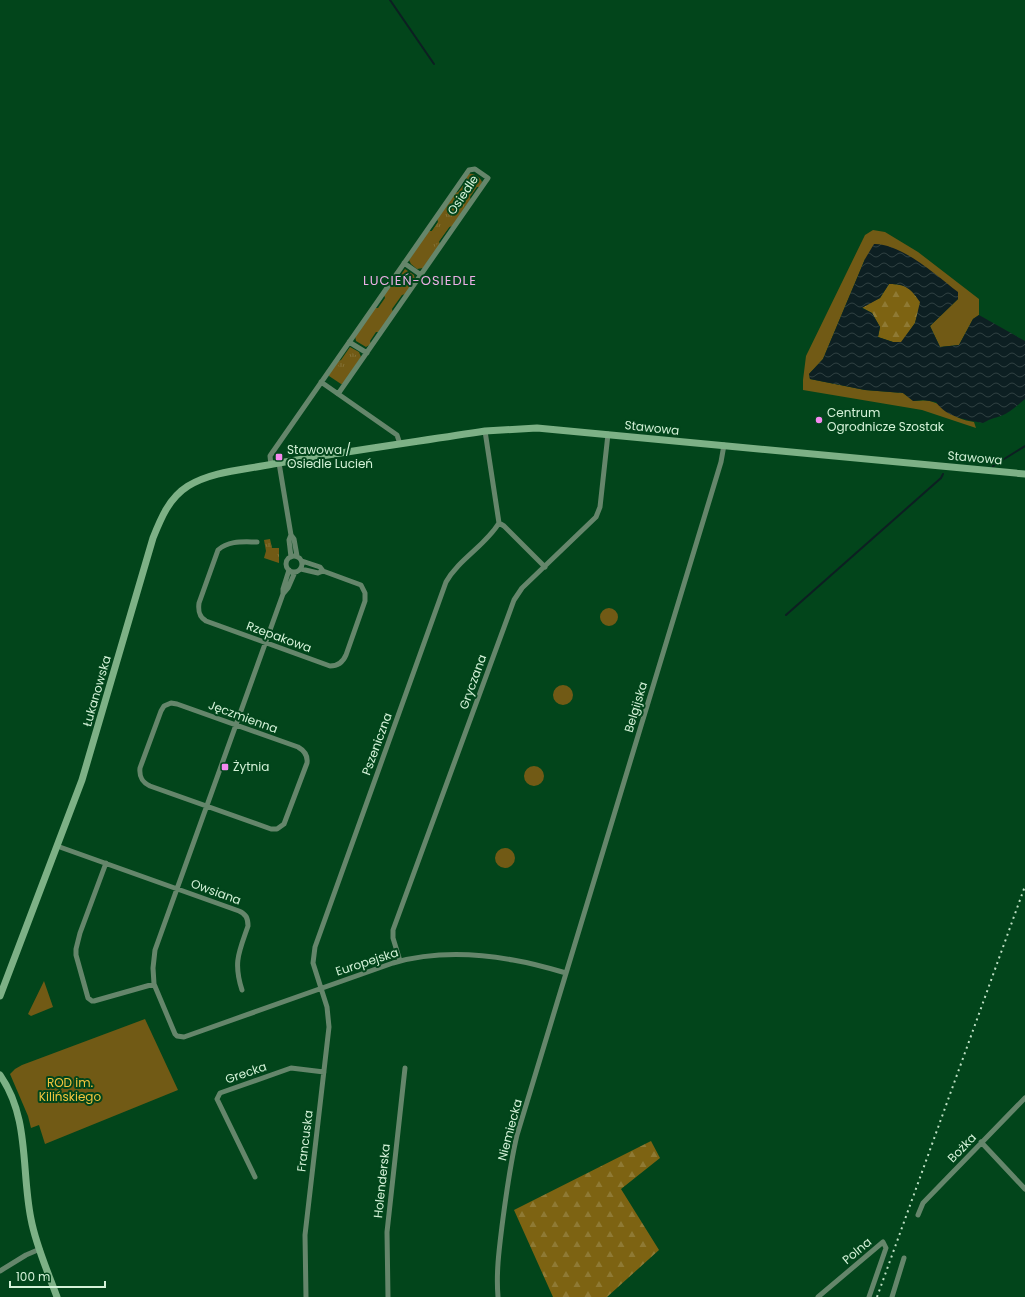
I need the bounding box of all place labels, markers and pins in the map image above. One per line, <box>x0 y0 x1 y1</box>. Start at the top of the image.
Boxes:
place label: Centrum Ogrodnicze Szostak <box>827 404 945 435</box>
marker: Centrum Ogrodnicze Szostak <box>814 415 824 425</box>
place label: Stawowa / Osiedle Lucień <box>287 441 373 472</box>
marker: Stawowa / Osiedle Lucień <box>274 452 284 462</box>
place label: Żytnia <box>233 758 269 775</box>
marker: Żytnia <box>220 762 230 772</box>

